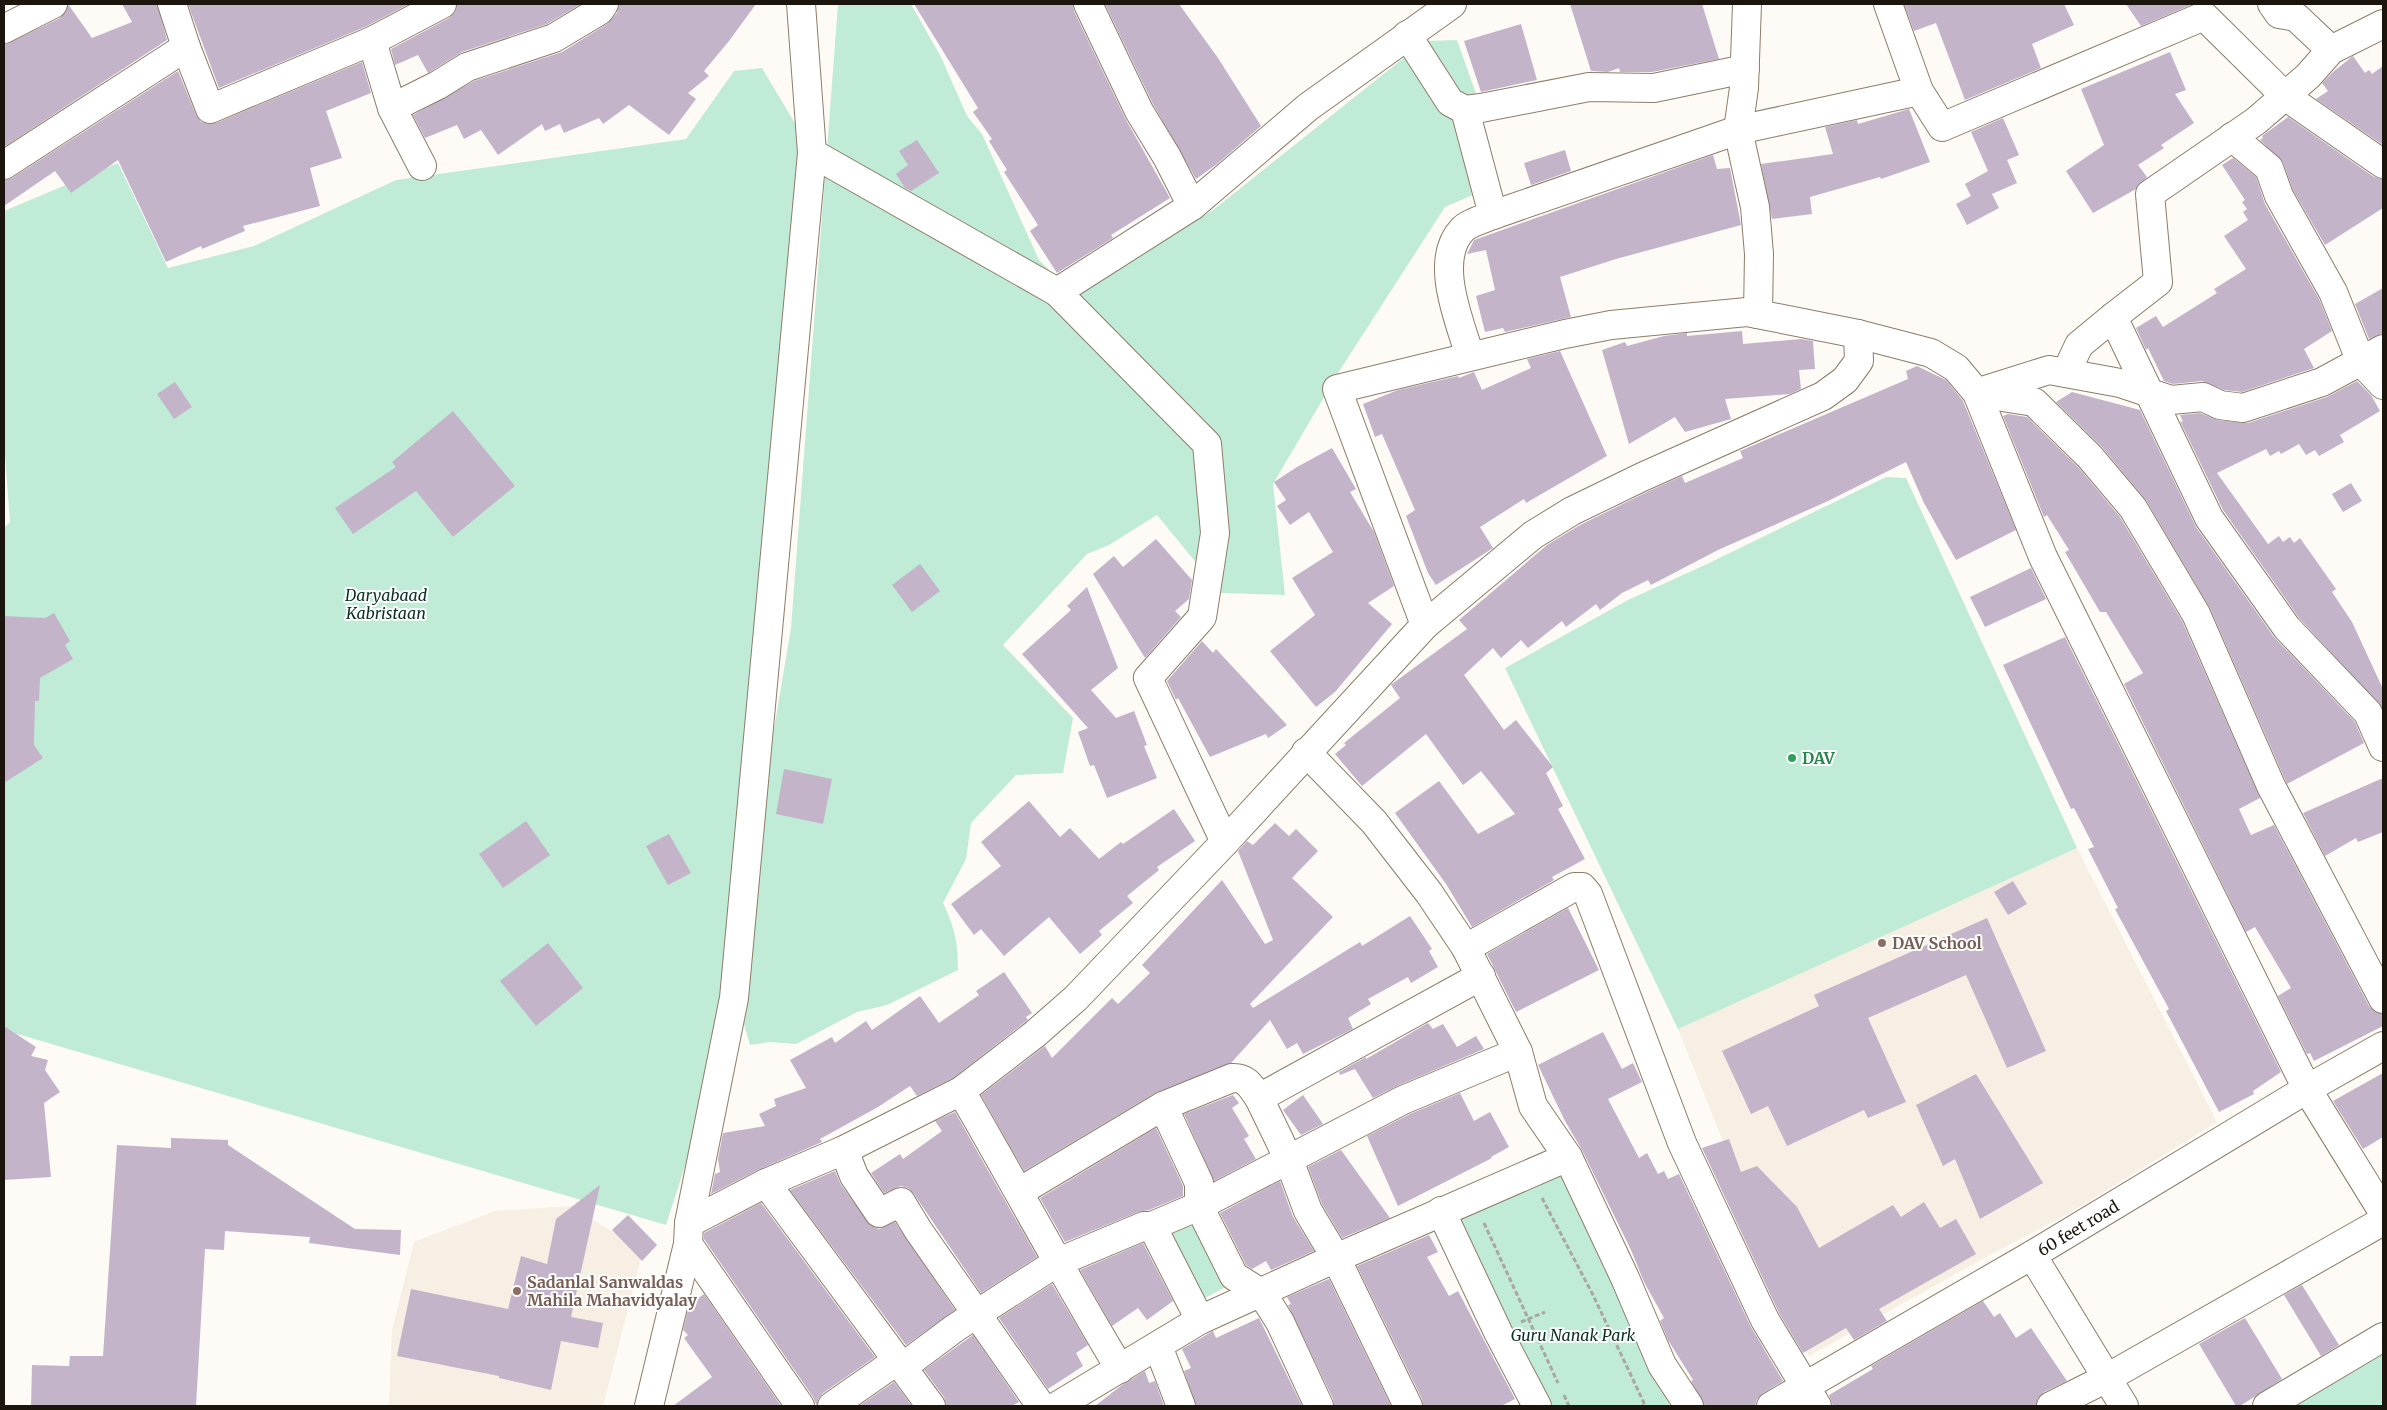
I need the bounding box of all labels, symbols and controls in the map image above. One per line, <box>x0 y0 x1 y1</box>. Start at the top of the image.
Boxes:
park label: Daryabaad Kabristaan <box>344 585 428 623</box>
place label: DAV <box>1802 748 1836 768</box>
marker: DAV <box>1786 752 1798 764</box>
place label: DAV School <box>1892 933 1982 953</box>
marker: DAV School <box>1876 937 1888 949</box>
street label: 60 feet road <box>2034 1196 2123 1260</box>
place label: Sadanlal Sanwaldas Mahila Mahavidyalay <box>527 1272 697 1310</box>
marker: Sadanlal Sanwaldas Mahila Mahavidyalay <box>511 1285 523 1297</box>
park label: Guru Nanak Park <box>1511 1325 1636 1345</box>

